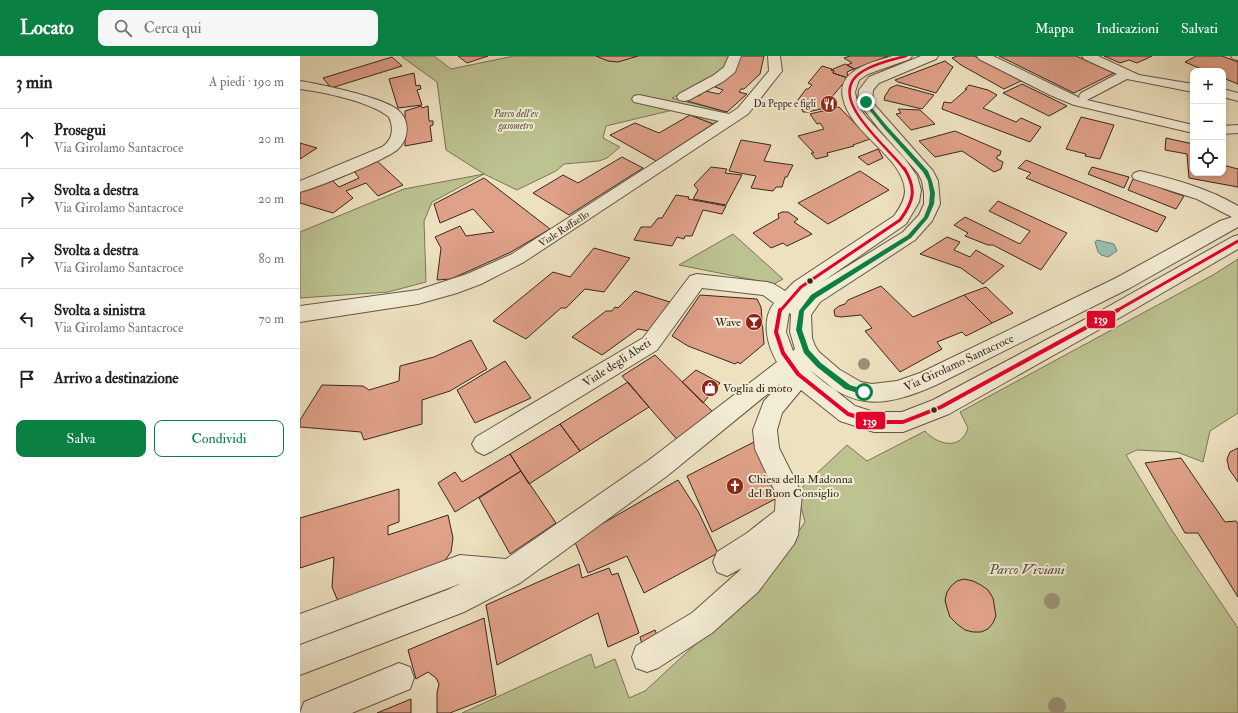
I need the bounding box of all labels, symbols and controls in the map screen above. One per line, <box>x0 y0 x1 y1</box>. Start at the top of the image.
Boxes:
search box <box>98 10 378 46</box>
text: Locato <box>20 16 74 40</box>
icon: search <box>112 17 134 39</box>
text: Cerca qui <box>144 19 201 38</box>
text: Mappa <box>1035 20 1074 37</box>
text: Indicazioni <box>1096 20 1159 37</box>
text: Salvati <box>1181 20 1218 37</box>
map controls <box>1190 68 1226 176</box>
button: + <box>1190 68 1226 104</box>
text: 3 min <box>16 72 53 93</box>
text: A piedi · 190 m <box>209 74 284 90</box>
route end <box>857 93 875 111</box>
restaurant icon: Da Peppe e figli <box>819 94 839 114</box>
place label: Da Peppe e figli <box>754 98 816 111</box>
button: − <box>1190 104 1226 140</box>
park label: Parco dell’ex gasometro <box>493 108 539 132</box>
text: Prosegui <box>54 121 106 140</box>
icon: ahead <box>16 128 38 150</box>
text: 20 m <box>258 131 284 147</box>
text: Via Girolamo Santacroce <box>54 140 184 156</box>
button: locate <box>1190 140 1226 176</box>
text: Svolta a destra <box>54 181 138 200</box>
icon: right <box>16 188 38 210</box>
text: 20 m <box>258 191 284 207</box>
text: Via Girolamo Santacroce <box>54 200 184 216</box>
street label: Viale Raffaello <box>537 208 592 250</box>
text: Svolta a destra <box>54 241 138 260</box>
icon: right <box>16 248 38 270</box>
text: 80 m <box>258 251 284 267</box>
text: Via Girolamo Santacroce <box>54 260 184 276</box>
unlabelled marker <box>805 276 815 286</box>
text: Svolta a sinistra <box>54 301 146 320</box>
icon: left <box>16 308 38 330</box>
line badge: 139 <box>1086 310 1116 329</box>
text: 70 m <box>259 311 284 327</box>
bar icon: Wave <box>744 312 764 332</box>
text: 139 <box>1094 313 1108 326</box>
place label: Wave <box>714 315 741 330</box>
text: Via Girolamo Santacroce <box>54 320 184 336</box>
street label: Via Girolamo Santacroce <box>902 331 1016 395</box>
street label: Viale degli Abeti <box>580 335 654 391</box>
icon: arrive <box>16 368 38 390</box>
text: Arrivo a destinazione <box>54 369 179 388</box>
shop icon: Voglia di moto <box>700 378 720 398</box>
place label: Voglia di moto <box>723 381 792 396</box>
route start <box>855 383 873 401</box>
unlabelled marker <box>929 405 939 415</box>
line badge: 139 <box>855 411 886 430</box>
text: 139 <box>863 415 877 428</box>
button: Salva <box>16 420 146 457</box>
button: Condividi <box>154 420 284 457</box>
place label: Chiesa della Madonna del Buon Consiglio <box>748 472 854 501</box>
church icon: Chiesa della Madonna del Buon Consiglio <box>725 476 745 496</box>
park label: Parco Viviani <box>988 561 1065 578</box>

